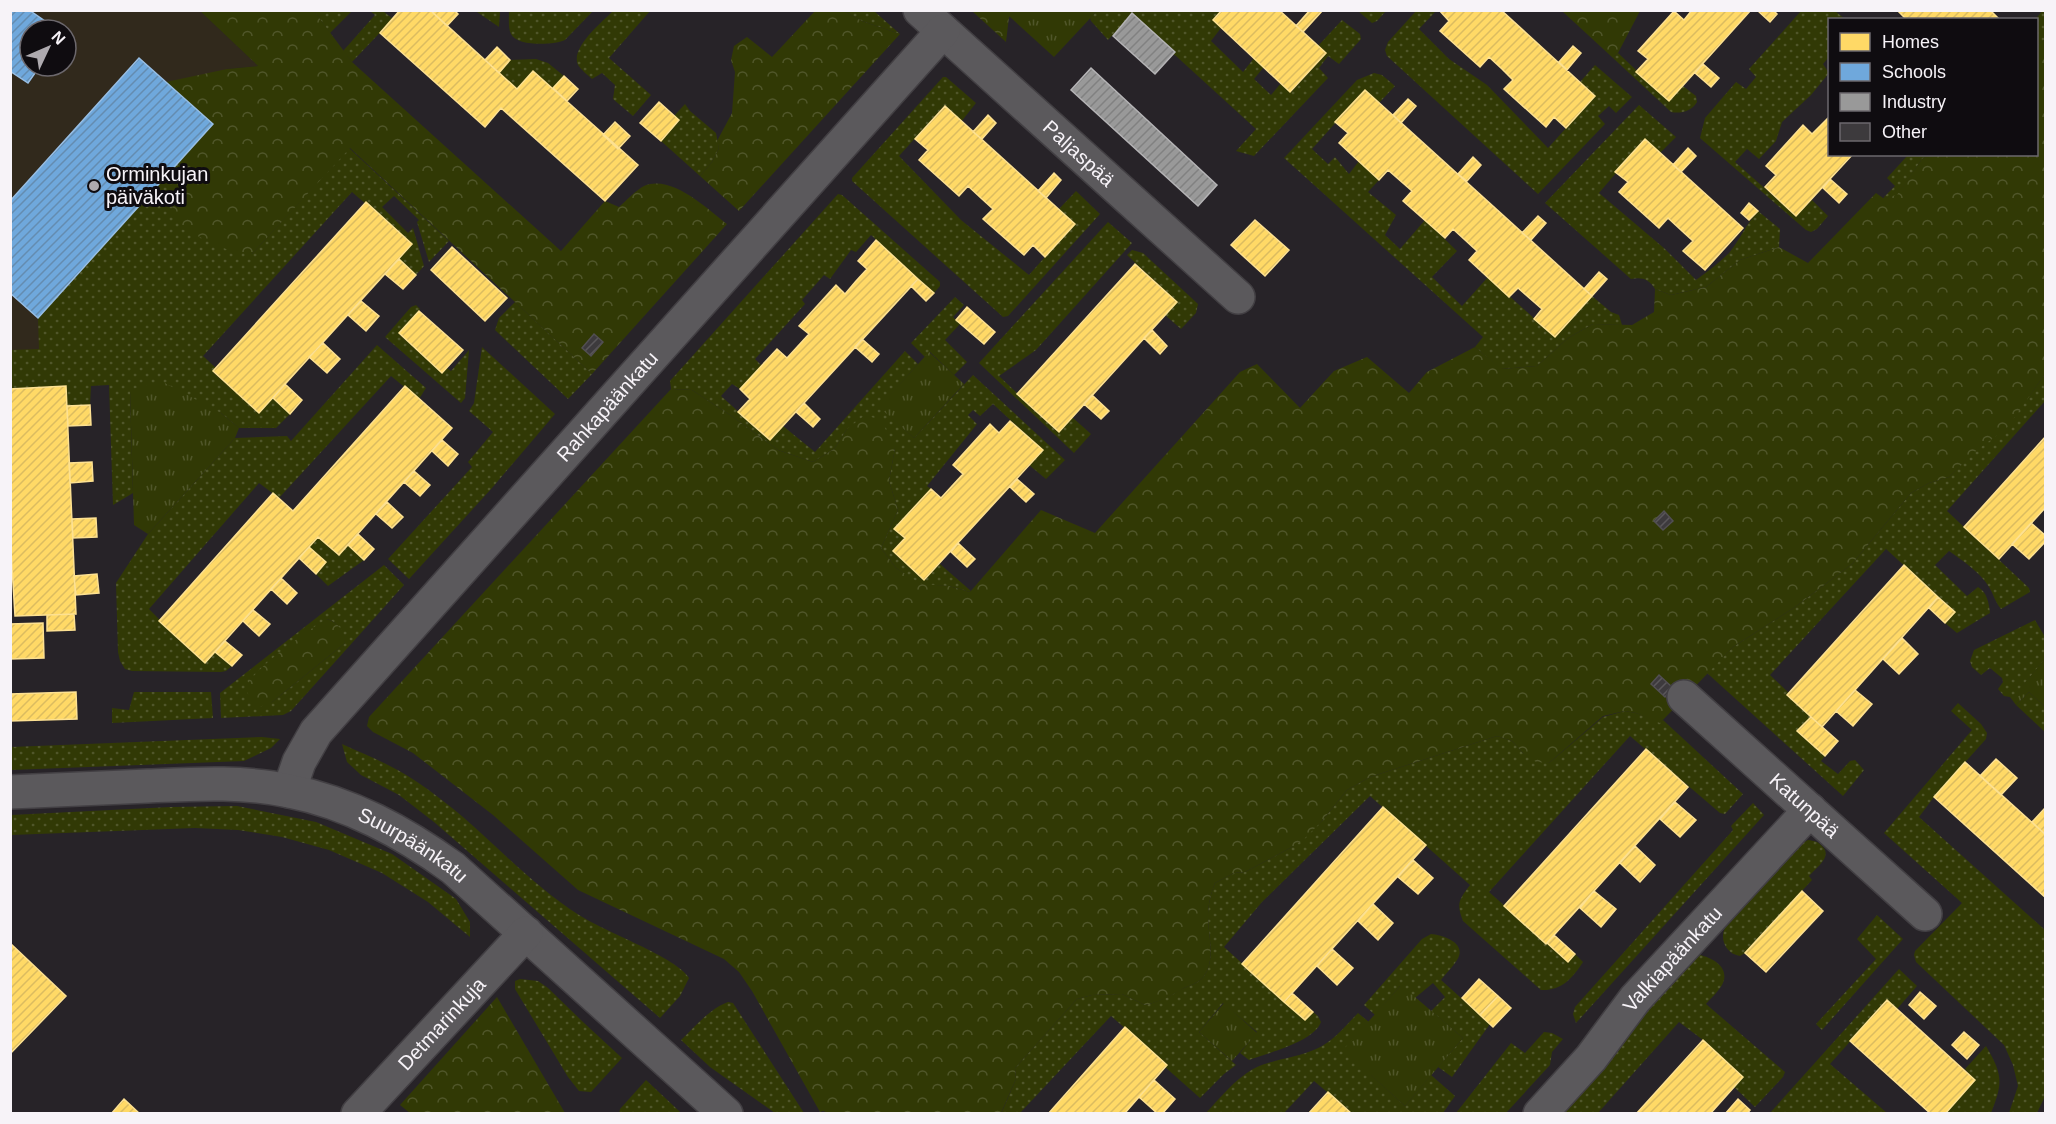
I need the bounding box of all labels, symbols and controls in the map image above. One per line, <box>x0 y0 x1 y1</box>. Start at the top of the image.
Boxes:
north arrow <box>18 18 78 78</box>
legend <box>1828 18 2038 156</box>
text: N <box>48 28 69 48</box>
text: Homes <box>1882 32 1939 52</box>
text: Schools <box>1882 62 1946 82</box>
text: Industry <box>1882 92 1946 112</box>
street label: Paljaspää <box>1039 116 1120 192</box>
text: Other <box>1882 122 1927 142</box>
place label: Orminkujan päiväkoti <box>106 163 208 208</box>
marker: Orminkujan päiväkoti <box>87 179 101 193</box>
street label: Rahkapäänkatu <box>552 347 662 466</box>
street label: Katunpää <box>1765 769 1844 843</box>
street label: Suurpäänkatu <box>355 803 472 887</box>
street label: Valkiapäänkatu <box>1618 902 1726 1016</box>
street label: Detmarinkuja <box>394 973 490 1075</box>

